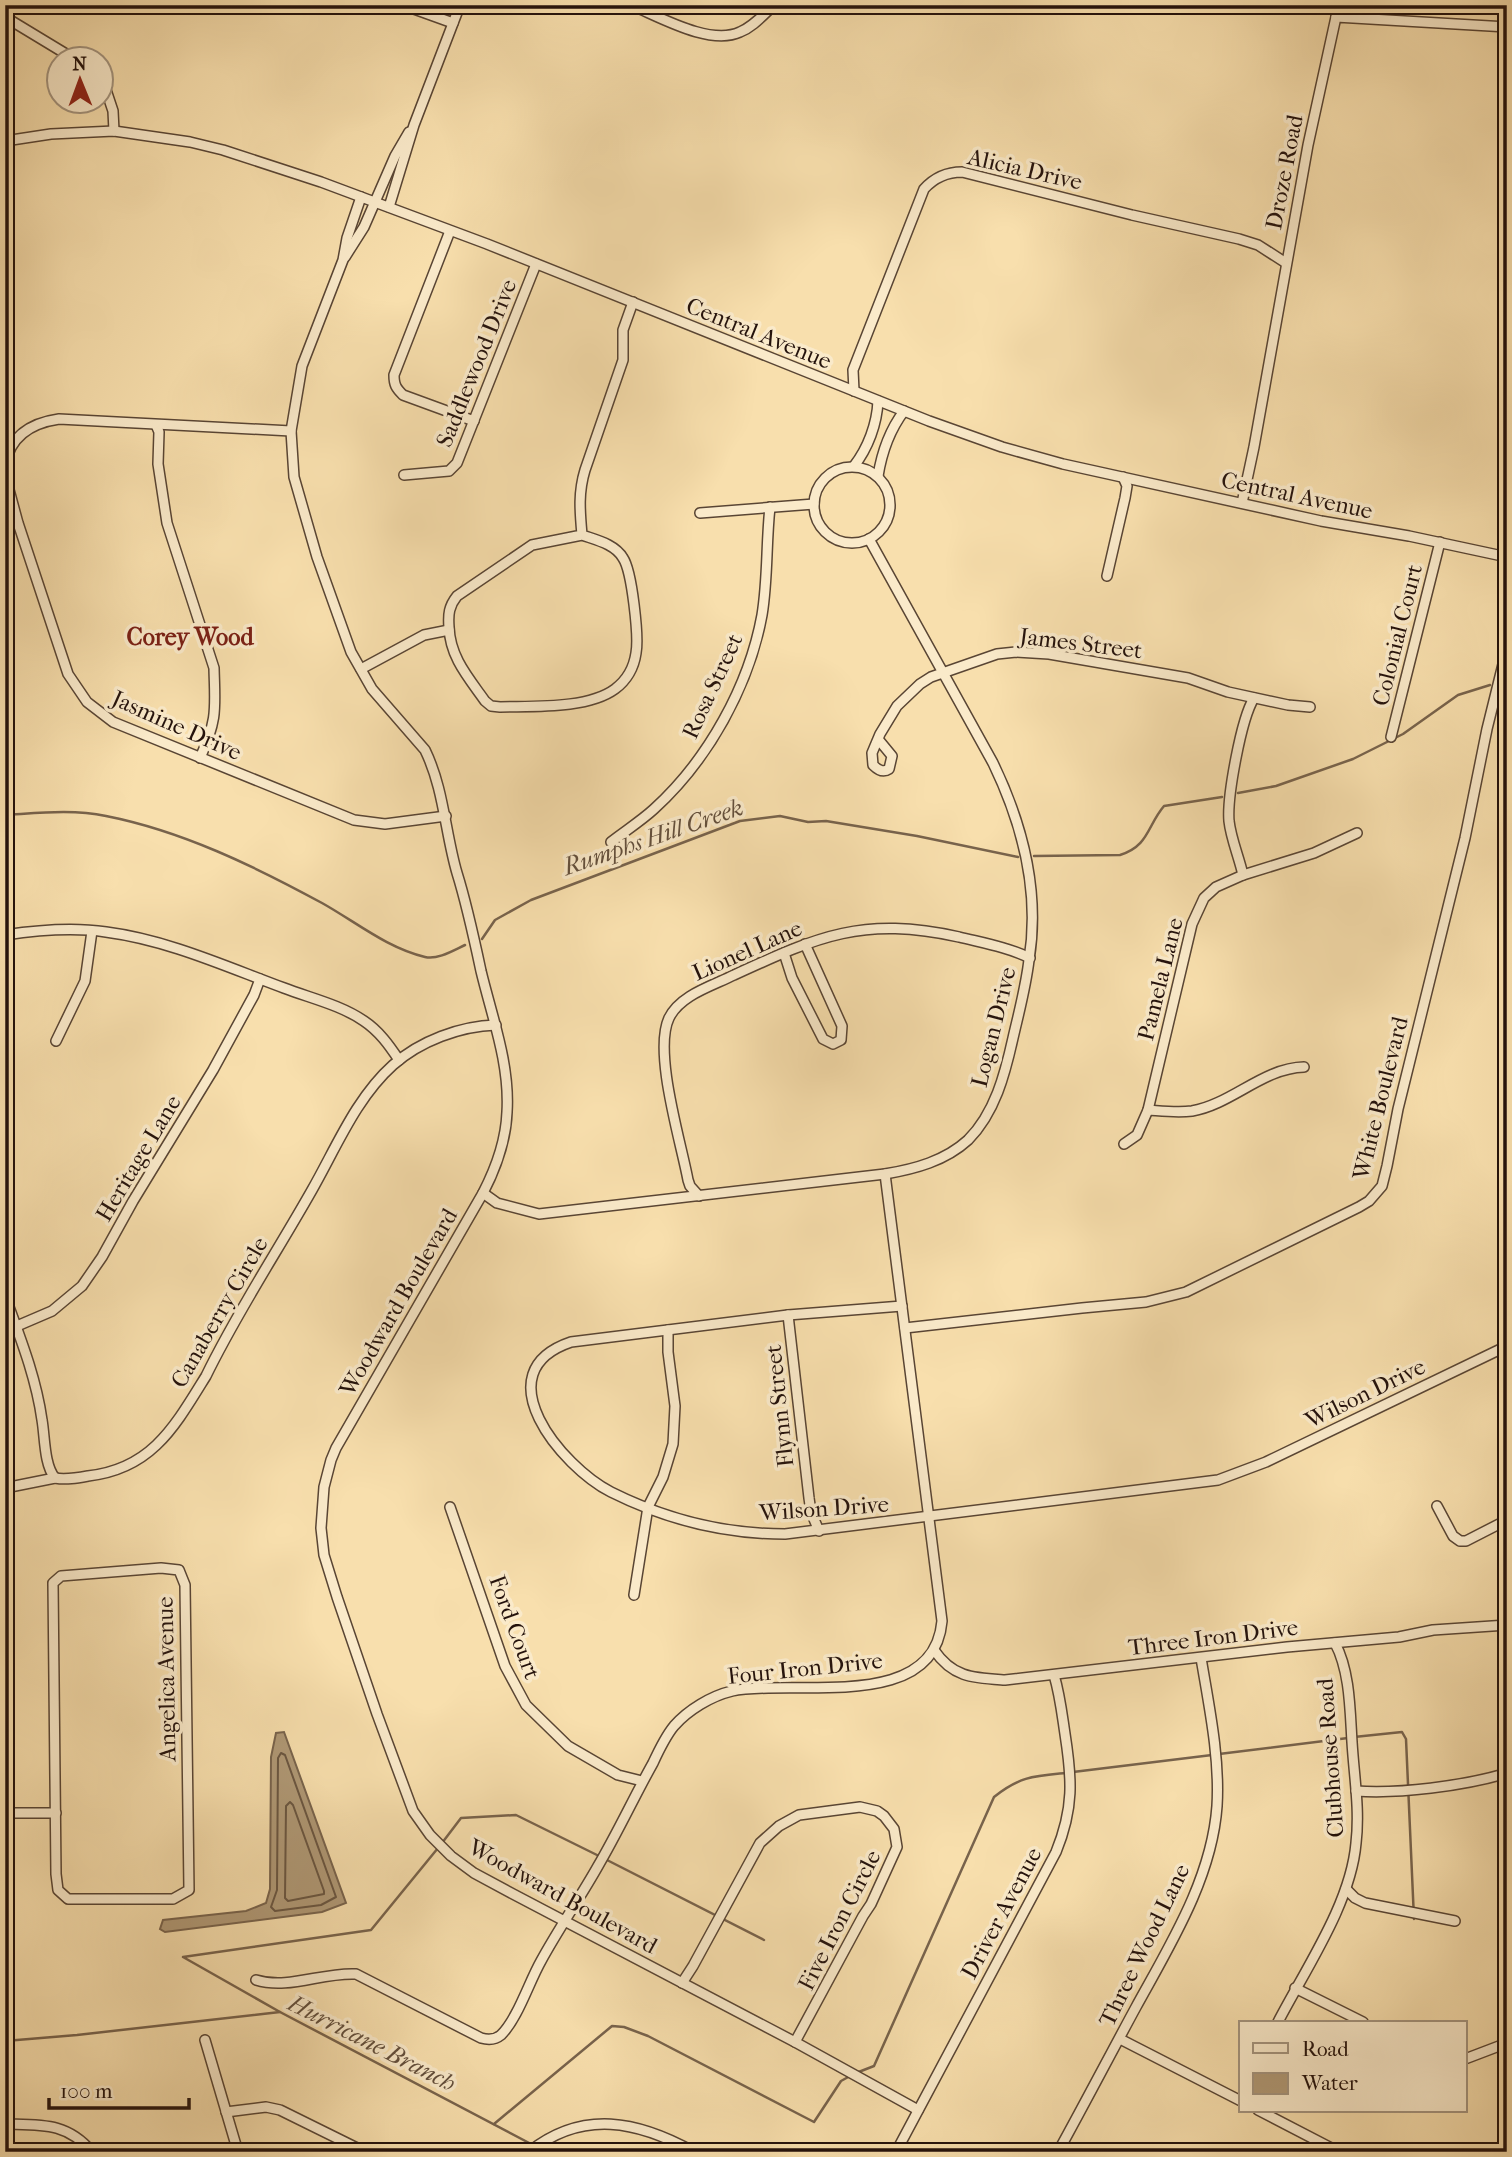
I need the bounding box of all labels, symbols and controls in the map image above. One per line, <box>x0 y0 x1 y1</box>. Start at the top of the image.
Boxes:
north arrow <box>46 46 116 116</box>
text: N <box>72 53 88 75</box>
street label: Droze Road <box>1260 112 1309 232</box>
street label: Alicia Drive <box>964 143 1085 196</box>
street label: Saddlewood Drive <box>431 275 522 451</box>
street label: Central Avenue <box>682 292 835 375</box>
street label: Central Avenue <box>1219 466 1375 525</box>
street label: Colonial Court <box>1367 562 1428 709</box>
street label: James Street <box>1016 622 1144 664</box>
district label: Corey Wood <box>126 623 254 651</box>
street label: Rosa Street <box>676 629 749 743</box>
street label: Jasmine Drive <box>106 684 246 766</box>
water label: Rumphs Hill Creek <box>557 793 747 882</box>
street label: Lionel Lane <box>688 914 806 987</box>
street label: Pamela Lane <box>1132 915 1189 1043</box>
street label: Logan Drive <box>966 964 1021 1090</box>
street label: White Boulevard <box>1347 1013 1414 1184</box>
street label: Heritage Lane <box>90 1090 187 1226</box>
street label: Woodward Boulevard <box>333 1203 463 1402</box>
street label: Canaberry Circle <box>165 1232 274 1392</box>
street label: Flynn Street <box>760 1343 799 1468</box>
street label: Wilson Drive <box>1300 1353 1430 1435</box>
street label: Wilson Drive <box>757 1490 890 1527</box>
street label: Ford Court <box>483 1571 546 1683</box>
street label: Angelica Avenue <box>152 1596 181 1763</box>
street label: Three Iron Drive <box>1127 1614 1299 1661</box>
street label: Four Iron Drive <box>726 1647 884 1690</box>
street label: Clubhouse Road <box>1311 1677 1350 1839</box>
street label: Woodward Boulevard <box>463 1833 662 1960</box>
street label: Driver Avenue <box>955 1843 1047 1984</box>
street label: Five Iron Circle <box>792 1846 886 1995</box>
street label: Three Wood Lane <box>1093 1860 1195 2031</box>
water label: Hurricane Branch <box>283 1988 460 2097</box>
legend <box>1239 2021 1466 2112</box>
text: Road <box>1302 2037 1349 2061</box>
scale bar <box>49 2066 189 2110</box>
text: Water <box>1301 2071 1358 2095</box>
text: 100 m <box>60 2079 113 2103</box>

